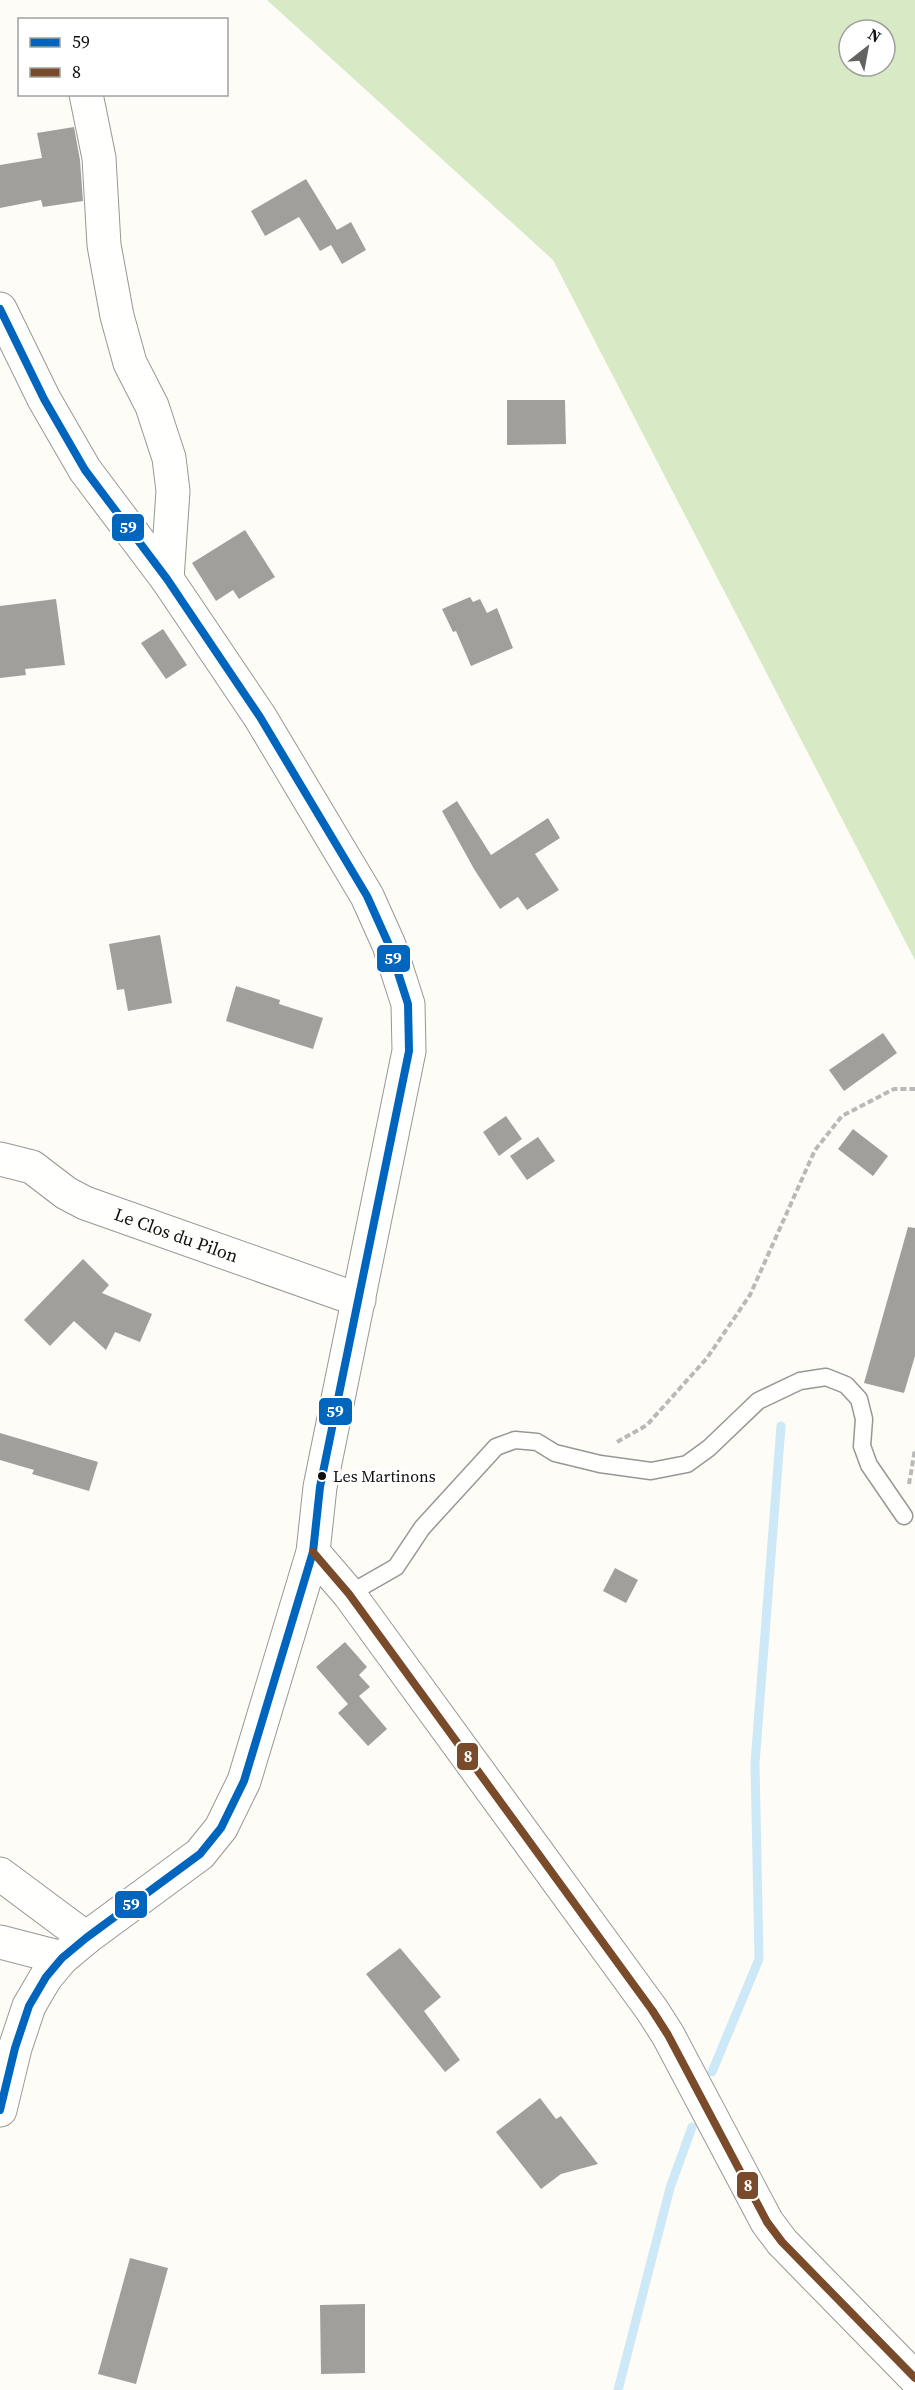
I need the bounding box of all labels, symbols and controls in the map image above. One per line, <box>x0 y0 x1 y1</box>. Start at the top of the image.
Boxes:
legend <box>18 18 228 96</box>
north arrow <box>837 18 897 78</box>
text: N <box>864 23 886 48</box>
text: 59 <box>72 29 90 54</box>
text: 8 <box>72 59 81 84</box>
line badge: 59 <box>111 513 145 542</box>
text: 59 <box>119 516 137 538</box>
line badge: 59 <box>376 944 411 973</box>
text: 59 <box>384 947 402 969</box>
street label: Le Clos du Pilon <box>111 1201 242 1268</box>
line badge: 59 <box>318 1397 353 1426</box>
text: 59 <box>326 1400 344 1422</box>
place label: Les Martinons <box>333 1465 436 1487</box>
marker: Les Martinons <box>316 1470 328 1482</box>
line badge: 8 <box>456 1742 479 1771</box>
text: 8 <box>464 1745 472 1767</box>
line badge: 59 <box>114 1890 148 1919</box>
text: 59 <box>122 1893 140 1915</box>
line badge: 8 <box>736 2171 759 2200</box>
text: 8 <box>744 2174 752 2196</box>

